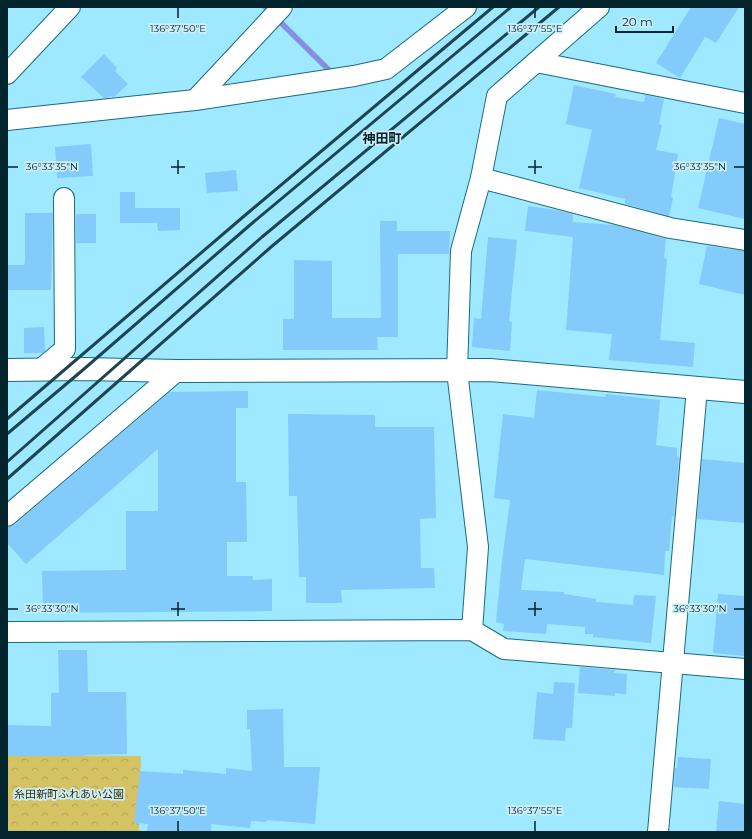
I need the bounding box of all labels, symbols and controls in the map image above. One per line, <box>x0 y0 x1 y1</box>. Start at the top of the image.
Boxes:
scale bar <box>616 8 673 34</box>
text: 20 m <box>622 14 653 29</box>
text: 136°37'50"E <box>150 22 206 35</box>
text: 136°37'55"E <box>508 22 563 35</box>
district label: 神田町 <box>362 130 402 146</box>
text: 36°33'35"N <box>26 160 78 173</box>
text: 36°33'35"N <box>674 160 726 173</box>
text: 36°33'30"N <box>25 602 79 615</box>
text: 36°33'30"N <box>673 602 727 615</box>
park label: 糸田新町ふれあい公園 <box>14 787 124 801</box>
text: 136°37'50"E <box>150 804 206 817</box>
text: 136°37'55"E <box>508 804 563 817</box>

